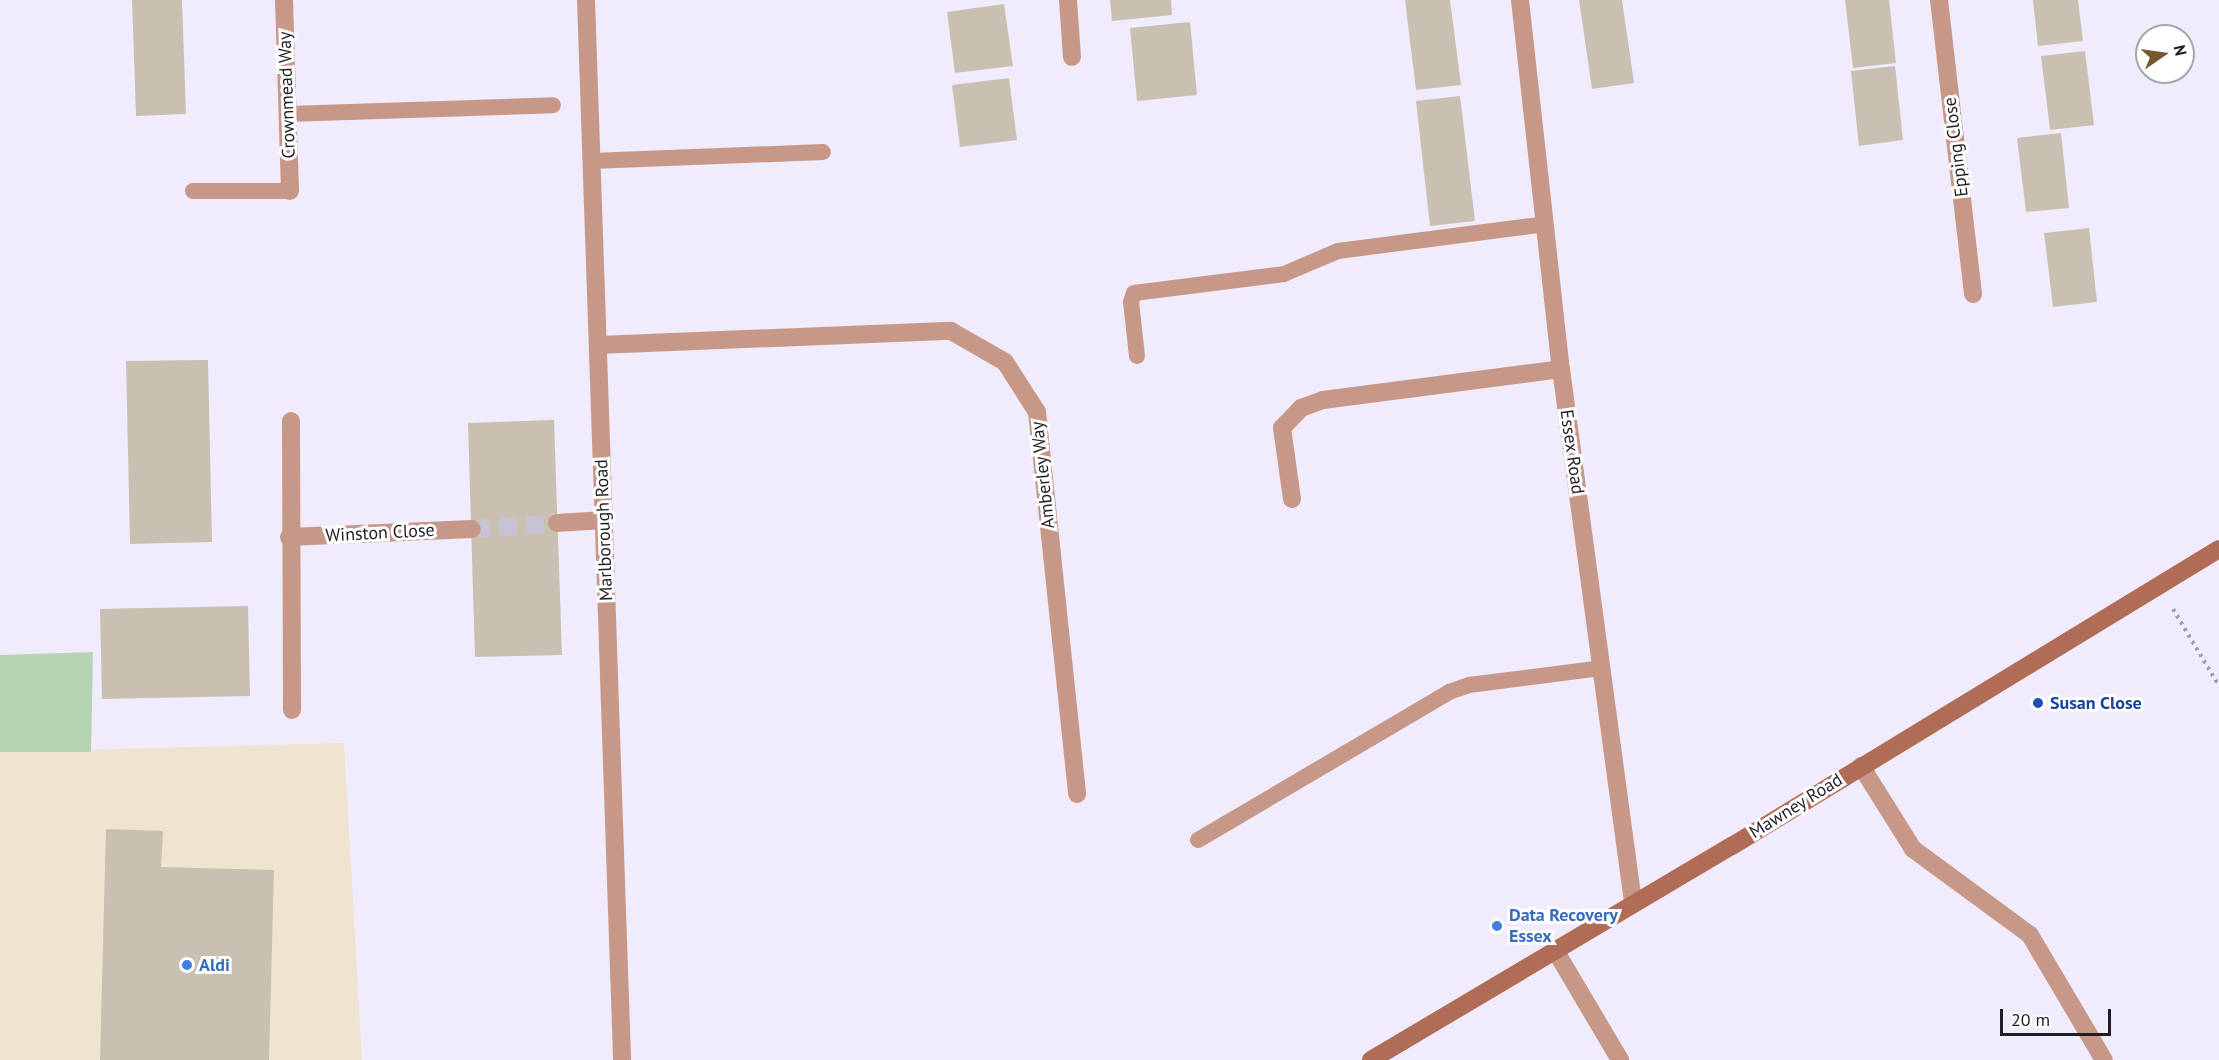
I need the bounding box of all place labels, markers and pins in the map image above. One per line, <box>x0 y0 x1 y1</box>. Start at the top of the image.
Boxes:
place label: Susan Close <box>2050 692 2142 714</box>
marker: Susan Close <box>2031 696 2045 710</box>
place label: Data Recovery Essex <box>1509 905 1618 948</box>
marker: Data Recovery Essex <box>1490 919 1504 933</box>
place label: Aldi <box>199 954 230 976</box>
marker: Aldi <box>180 958 194 972</box>

